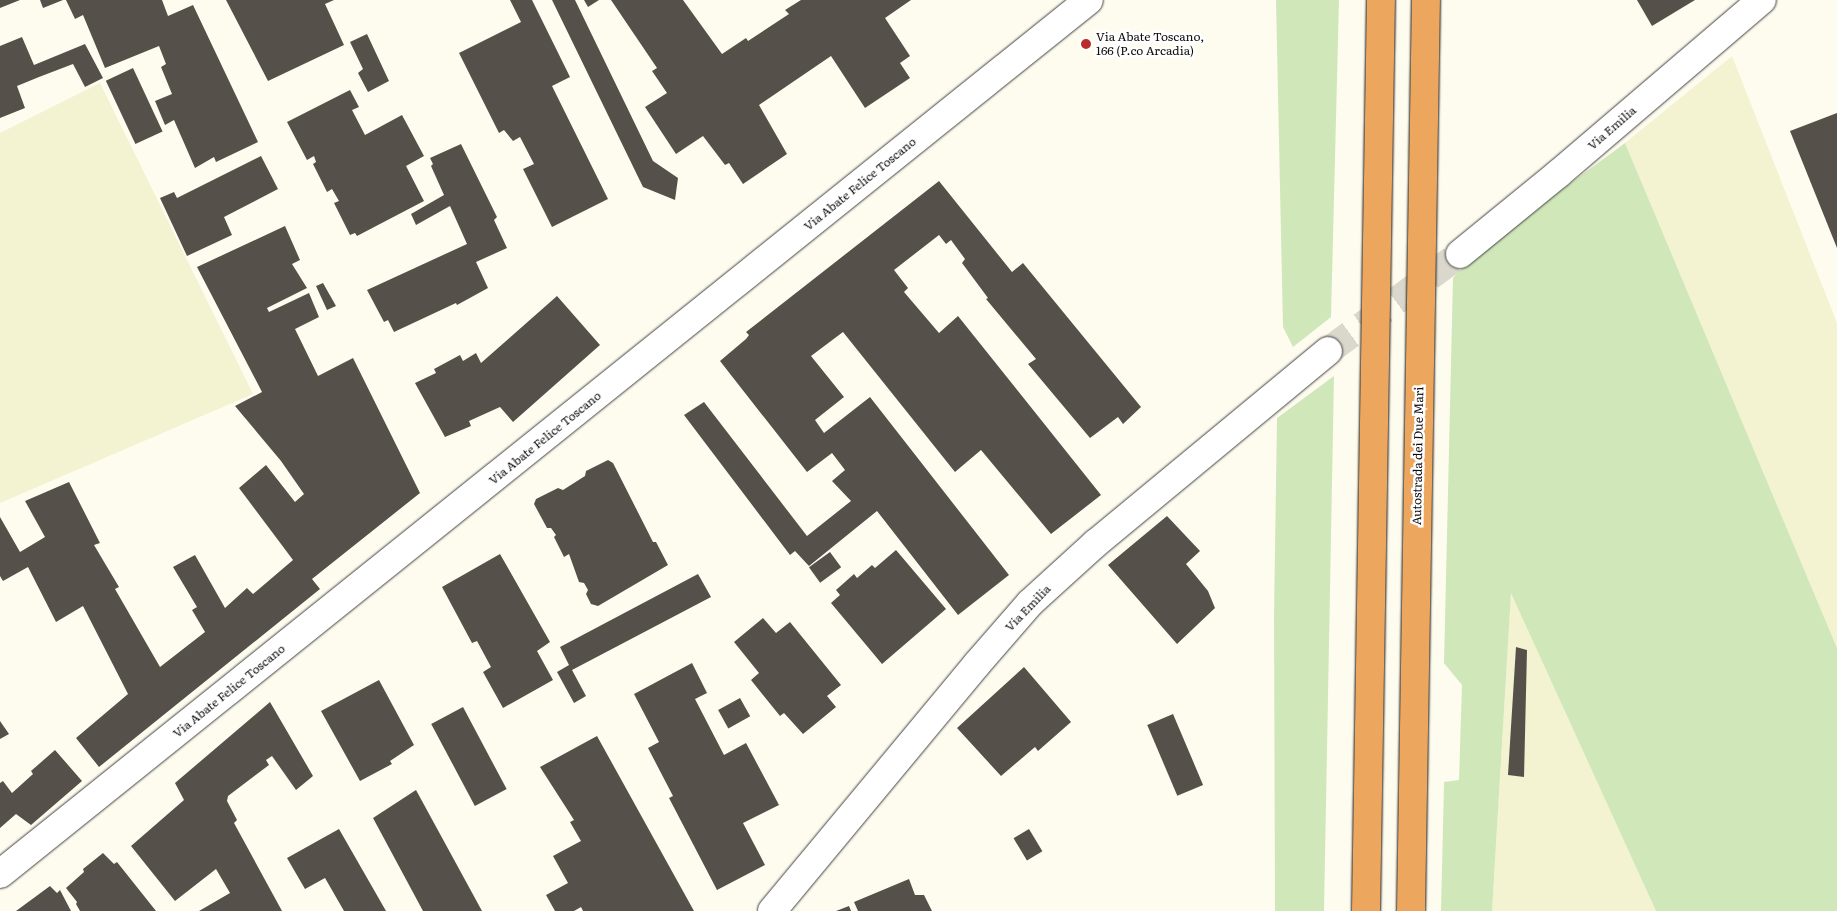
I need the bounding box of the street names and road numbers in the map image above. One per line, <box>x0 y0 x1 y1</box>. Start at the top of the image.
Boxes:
street label: Via Emilia <box>1585 103 1639 153</box>
street label: Via Abate Felice Toscano <box>801 134 919 234</box>
street label: Autostrada dei Due Mari <box>1410 387 1426 525</box>
street label: Via Abate Felice Toscano <box>486 388 604 488</box>
street label: Via Emilia <box>1002 582 1054 634</box>
street label: Via Abate Felice Toscano <box>170 641 288 741</box>

